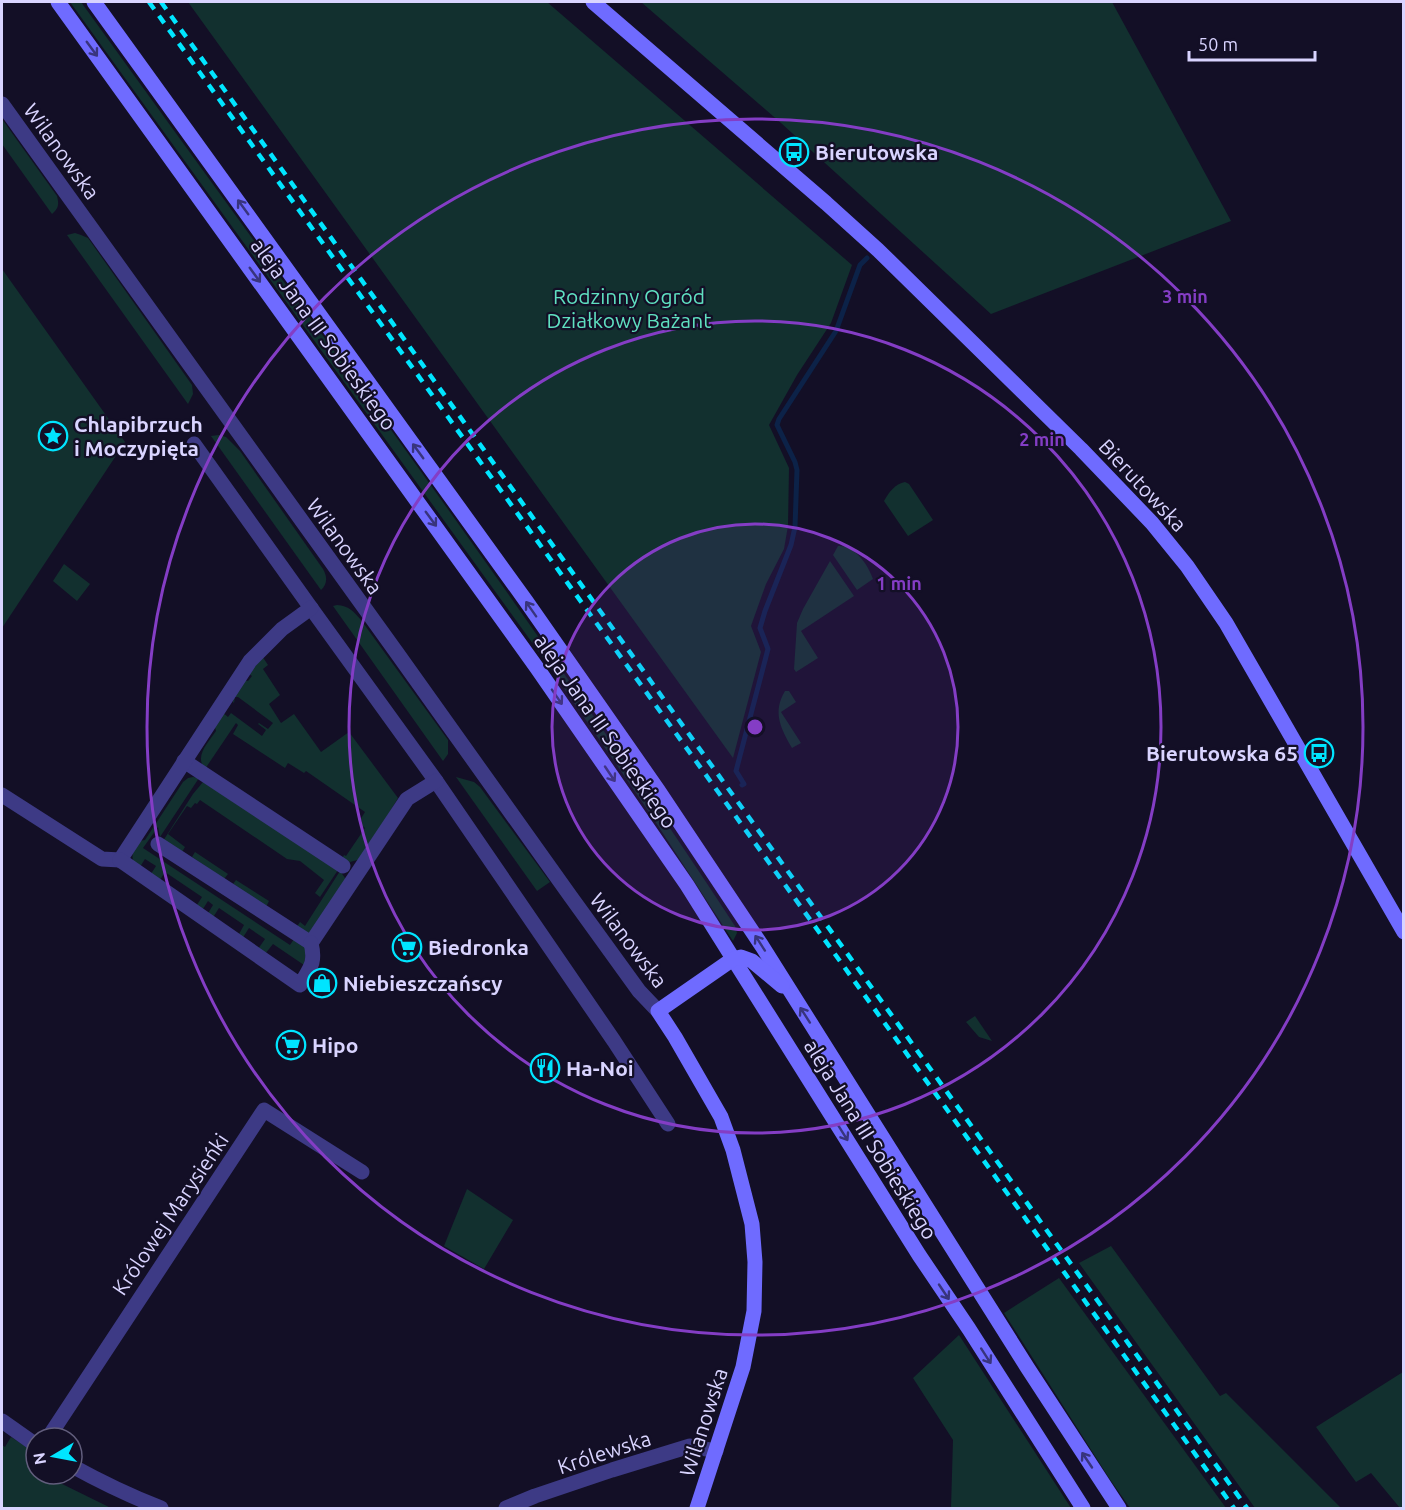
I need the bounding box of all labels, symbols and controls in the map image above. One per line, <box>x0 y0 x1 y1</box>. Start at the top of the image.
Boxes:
scale bar <box>1189 24 1315 62</box>
text: 50 m <box>1198 34 1238 54</box>
one-way arrow <box>86 40 98 56</box>
street label: Wilanowska <box>19 99 105 203</box>
bus stop icon: Bierutowska <box>778 136 810 168</box>
place label: Bierutowska <box>815 140 938 164</box>
one-way arrow <box>237 200 249 216</box>
street label: aleja Jana III Sobieskiego <box>246 233 402 435</box>
one-way arrow <box>249 267 261 283</box>
park label: Rodzinny Ogród Działkowy Bażant <box>547 284 711 332</box>
text: 3 min <box>1162 286 1208 306</box>
place label: Chlapibrzuch i Moczypięta <box>74 412 203 460</box>
place icon: Chlapibrzuch i Moczypięta <box>37 420 69 452</box>
text: 2 min <box>1019 429 1065 449</box>
street label: Bierutowska <box>1094 434 1192 536</box>
one-way arrow <box>412 443 424 459</box>
street label: Wilanowska <box>302 494 388 598</box>
one-way arrow <box>425 510 437 526</box>
text: 1 min <box>876 573 922 593</box>
one-way arrow <box>525 602 537 618</box>
street label: aleja Jana III Sobieskiego <box>530 629 682 833</box>
one-way arrow <box>551 688 563 704</box>
centre of rings <box>745 717 765 737</box>
bus stop icon: Bierutowska 65 <box>1303 737 1335 769</box>
place label: Bierutowska 65 <box>1146 741 1298 765</box>
one-way arrow <box>604 765 616 781</box>
street label: Wilanowska <box>586 888 672 992</box>
supermarket icon: Biedronka <box>391 931 423 963</box>
place label: Biedronka <box>428 935 529 959</box>
one-way arrow <box>754 935 767 952</box>
shop icon: Niebieszczańscy <box>306 967 338 999</box>
place label: Niebieszczańscy <box>343 971 503 995</box>
one-way arrow <box>798 1006 811 1023</box>
supermarket icon: Hipo <box>275 1029 307 1061</box>
place label: Hipo <box>312 1033 358 1057</box>
street label: aleja Jana III Sobieskiego <box>800 1035 942 1243</box>
restaurant icon: Ha-Noi <box>529 1052 561 1084</box>
place label: Ha-Noi <box>566 1056 634 1080</box>
one-way arrow <box>837 1124 849 1141</box>
street label: Królowej Marysieńki <box>107 1129 233 1299</box>
one-way arrow <box>938 1283 950 1300</box>
one-way arrow <box>979 1347 992 1364</box>
street label: Wilanowska <box>674 1365 732 1479</box>
north arrow <box>24 1426 84 1486</box>
street label: Królewska <box>554 1426 654 1478</box>
text: N <box>29 1451 49 1466</box>
one-way arrow <box>1081 1452 1093 1468</box>

